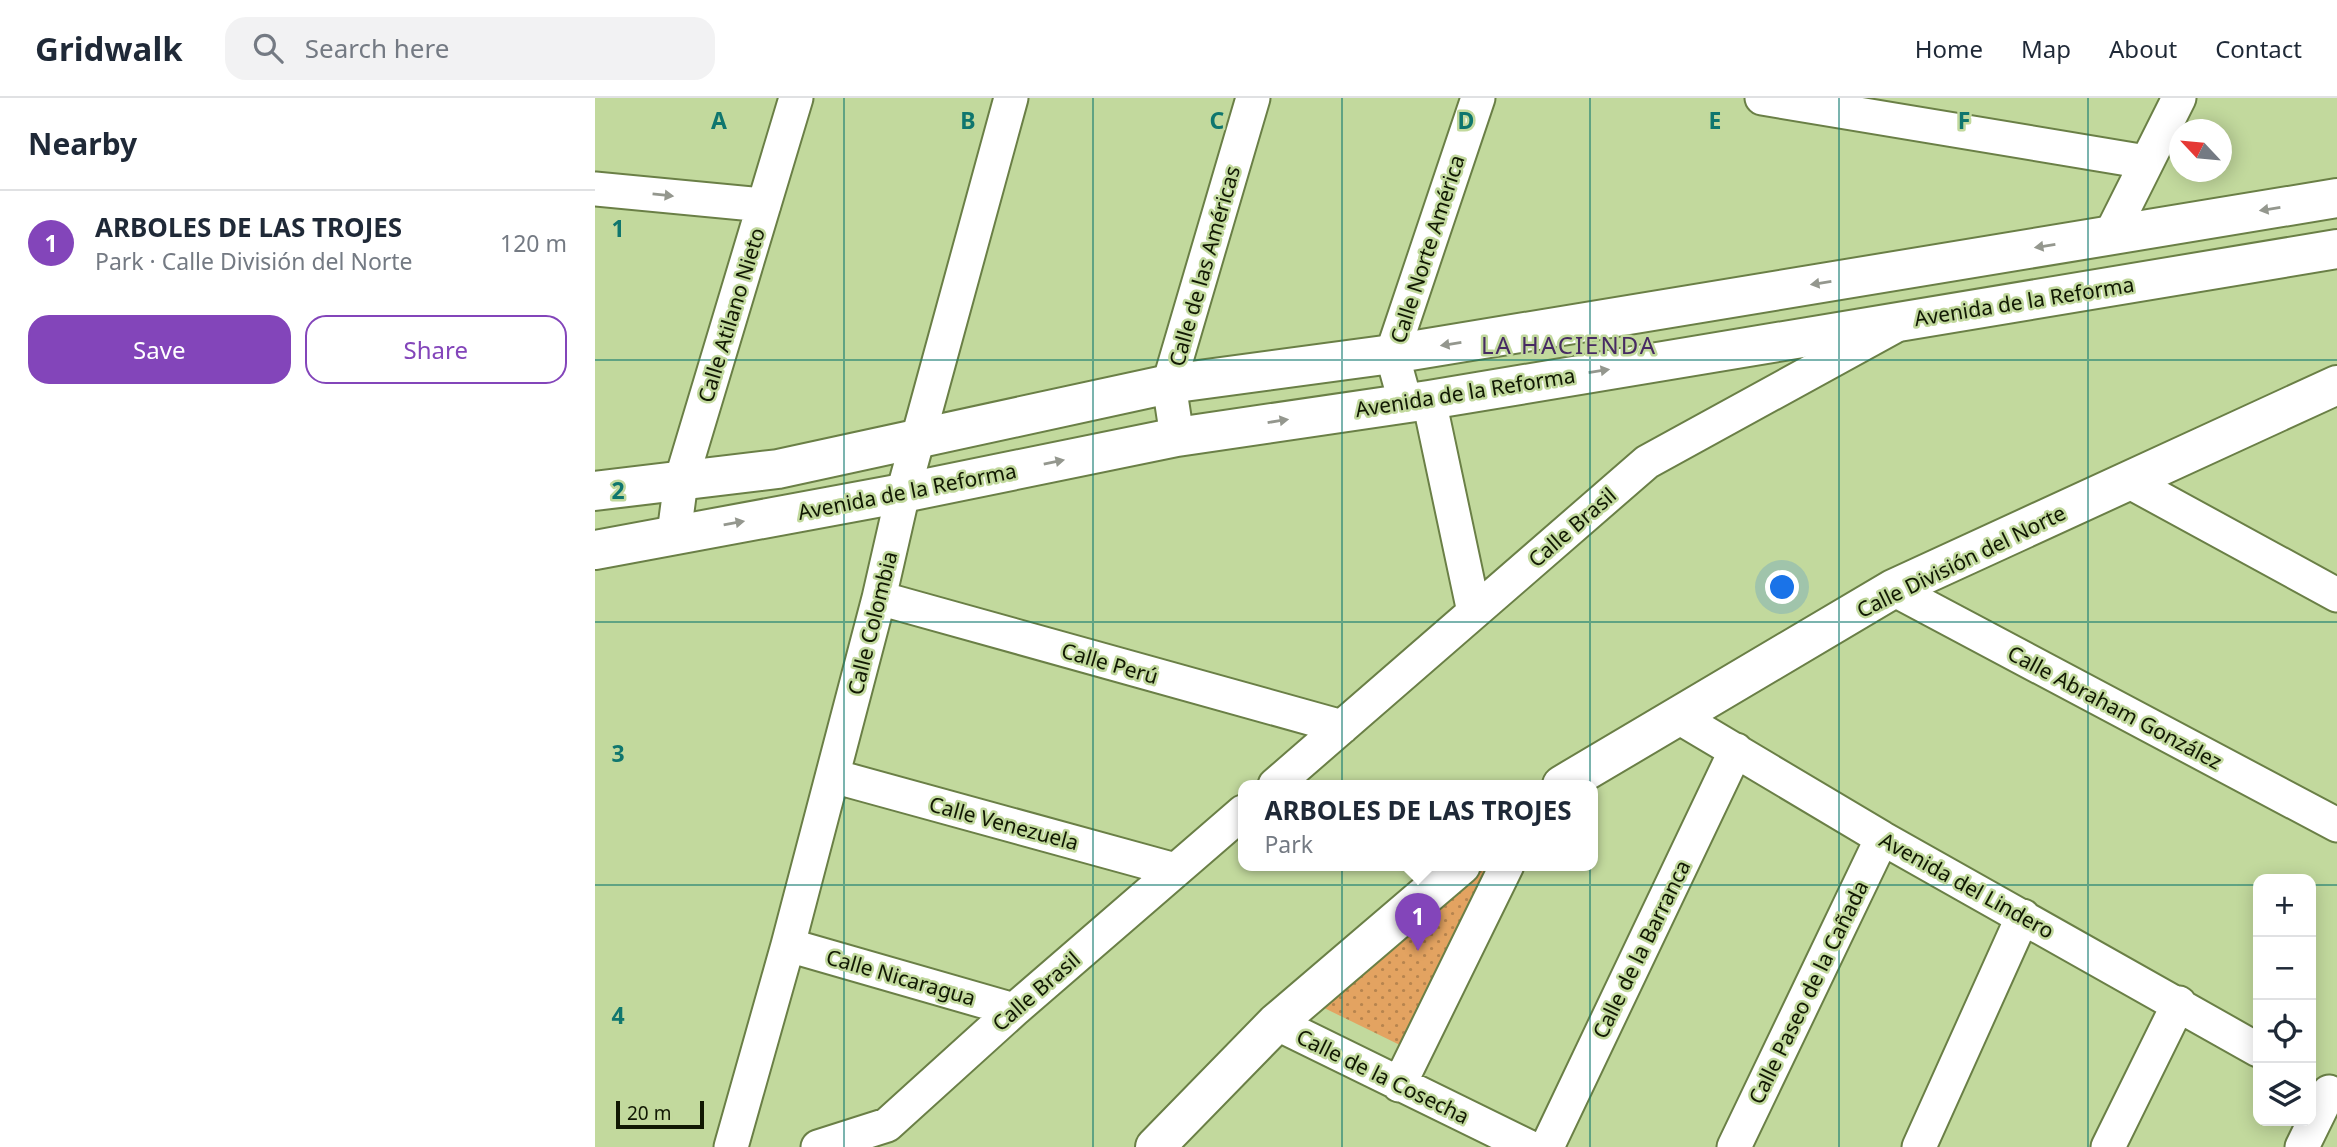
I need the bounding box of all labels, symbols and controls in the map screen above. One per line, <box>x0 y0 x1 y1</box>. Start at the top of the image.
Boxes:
search box <box>225 17 715 80</box>
text: Gridwalk <box>35 26 183 71</box>
icon: search <box>249 29 287 67</box>
text: Search here <box>305 30 449 66</box>
text: Home <box>1915 32 1983 65</box>
text: Map <box>2021 32 2071 65</box>
text: About <box>2109 32 2177 65</box>
text: Contact <box>2215 32 2302 65</box>
text: A <box>711 104 727 136</box>
text: B <box>960 104 976 136</box>
text: C <box>1210 104 1225 136</box>
text: D <box>1458 104 1474 136</box>
text: E <box>1709 104 1721 136</box>
text: F <box>1958 104 1970 136</box>
north arrow <box>2169 119 2232 182</box>
text: Nearby <box>28 123 137 164</box>
street label: Calle Norte América <box>1383 151 1471 347</box>
street label: Calle de las Américas <box>1162 163 1246 369</box>
one-way arrow <box>652 190 674 201</box>
one-way arrow <box>2259 204 2281 215</box>
text: ARBOLES DE LAS TROJES <box>95 209 402 245</box>
text: 1 <box>611 212 625 244</box>
street label: Calle Atilano Nieto <box>691 224 771 406</box>
text: 1 <box>44 227 58 259</box>
text: 120 m <box>500 227 567 259</box>
one-way arrow <box>2034 241 2056 252</box>
text: Park · Calle División del Norte <box>95 245 413 277</box>
street label: Avenida de la Reforma <box>1912 270 2136 332</box>
one-way arrow <box>1810 278 1832 289</box>
button: Save <box>28 315 291 384</box>
button: Share <box>305 315 567 384</box>
district label: LA HACIENDA <box>1481 328 1657 361</box>
one-way arrow <box>1440 339 1462 350</box>
street label: Avenida de la Reforma <box>1353 361 1577 423</box>
one-way arrow <box>1588 365 1610 376</box>
one-way arrow <box>1267 415 1289 426</box>
street label: Avenida de la Reforma <box>795 456 1019 526</box>
one-way arrow <box>1043 456 1065 467</box>
text: 2 <box>611 474 625 506</box>
street label: Calle Brasil <box>1522 481 1622 573</box>
street label: Calle División del Norte <box>1852 498 2070 624</box>
one-way arrow <box>723 517 745 528</box>
street label: Calle Colombia <box>841 548 903 698</box>
your location <box>1765 570 1799 604</box>
street label: Calle Perú <box>1058 636 1162 690</box>
street label: Calle Abraham González <box>2003 639 2227 776</box>
text: 3 <box>611 737 625 769</box>
popup <box>1238 780 1598 871</box>
street label: Calle Venezuela <box>926 790 1082 856</box>
text: ARBOLES DE LAS TROJES <box>1264 792 1572 828</box>
street label: Avenida del Lindero <box>1875 825 2059 945</box>
text: Park <box>1264 828 1313 860</box>
street label: Calle de la Barranca <box>1586 855 1696 1043</box>
map controls <box>2253 874 2316 1126</box>
button: + <box>2253 874 2316 937</box>
street label: Calle Paseo de la Cañada <box>1742 876 1874 1108</box>
pin: 1 <box>1395 893 1441 951</box>
button: − <box>2253 937 2316 1000</box>
street label: Calle Nicaragua <box>823 942 979 1012</box>
street label: Calle Brasil <box>986 945 1086 1037</box>
text: 4 <box>611 999 625 1031</box>
button: locate <box>2253 1000 2316 1063</box>
street label: Calle de la Cosecha <box>1292 1022 1474 1130</box>
button: layers <box>2253 1063 2316 1126</box>
scale bar <box>616 1098 703 1130</box>
text: 20 m <box>627 1100 671 1126</box>

